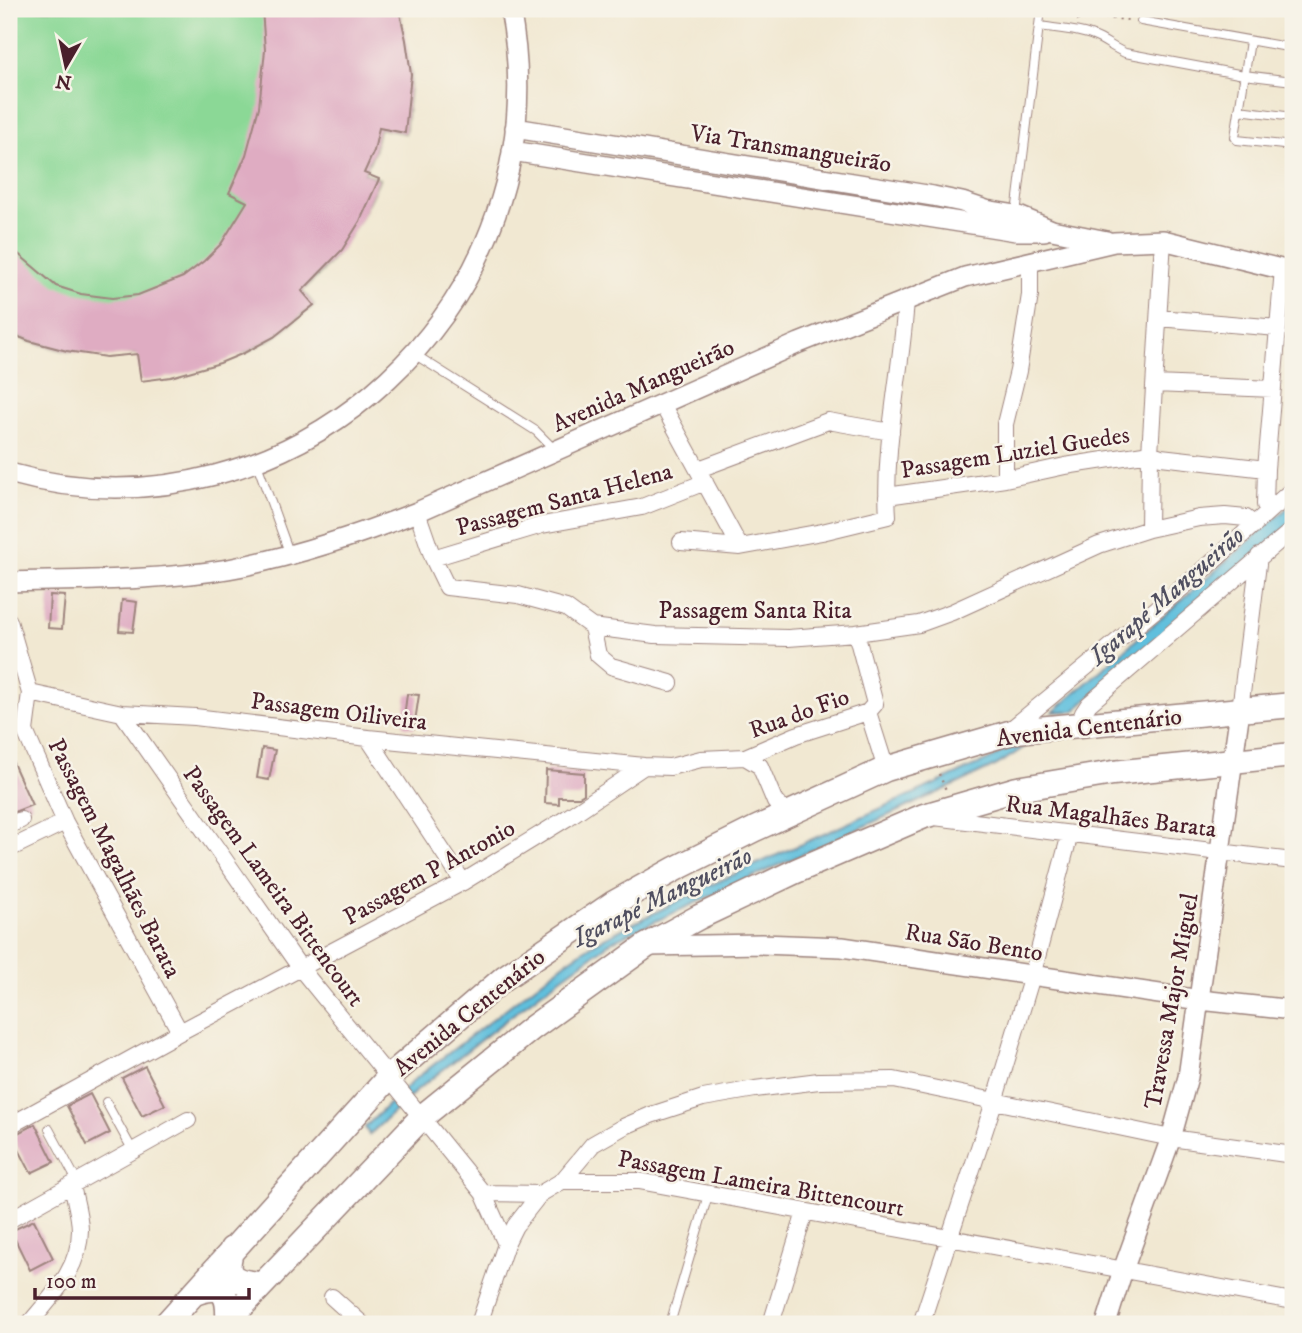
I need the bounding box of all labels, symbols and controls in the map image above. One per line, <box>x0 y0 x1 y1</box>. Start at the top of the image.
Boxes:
north arrow <box>32 32 102 102</box>
text: N <box>54 69 73 94</box>
street label: Via Transmangueirão <box>687 118 893 180</box>
street label: Avenida Mangueirão <box>548 332 739 440</box>
street label: Passagem Luziel Guedes <box>899 420 1132 486</box>
street label: Passagem Santa Helena <box>453 456 677 543</box>
water label: Igarapé Mangueirão <box>1081 519 1252 674</box>
street label: Passagem Santa Rita <box>658 596 852 626</box>
street label: Rua do Fio <box>745 682 853 746</box>
street label: Passagem Oiliveira <box>249 686 430 738</box>
street label: Avenida Centenário <box>995 702 1184 754</box>
street label: Passagem Magalhães Barata <box>41 734 188 984</box>
street label: Passagem Lameira Bittencourt <box>176 760 371 1013</box>
street label: Rua Magalhães Barata <box>1004 789 1219 845</box>
street label: Passagem P Antonio <box>338 813 521 932</box>
water label: Igarapé Mangueirão <box>566 840 758 956</box>
street label: Travessa Major Miguel <box>1138 890 1206 1111</box>
street label: Rua São Bento <box>903 917 1045 969</box>
street label: Avenida Centenário <box>388 942 552 1083</box>
street label: Passagem Lameira Bittencourt <box>615 1144 907 1224</box>
scale bar <box>35 1256 248 1300</box>
text: 100 m <box>46 1269 97 1295</box>

